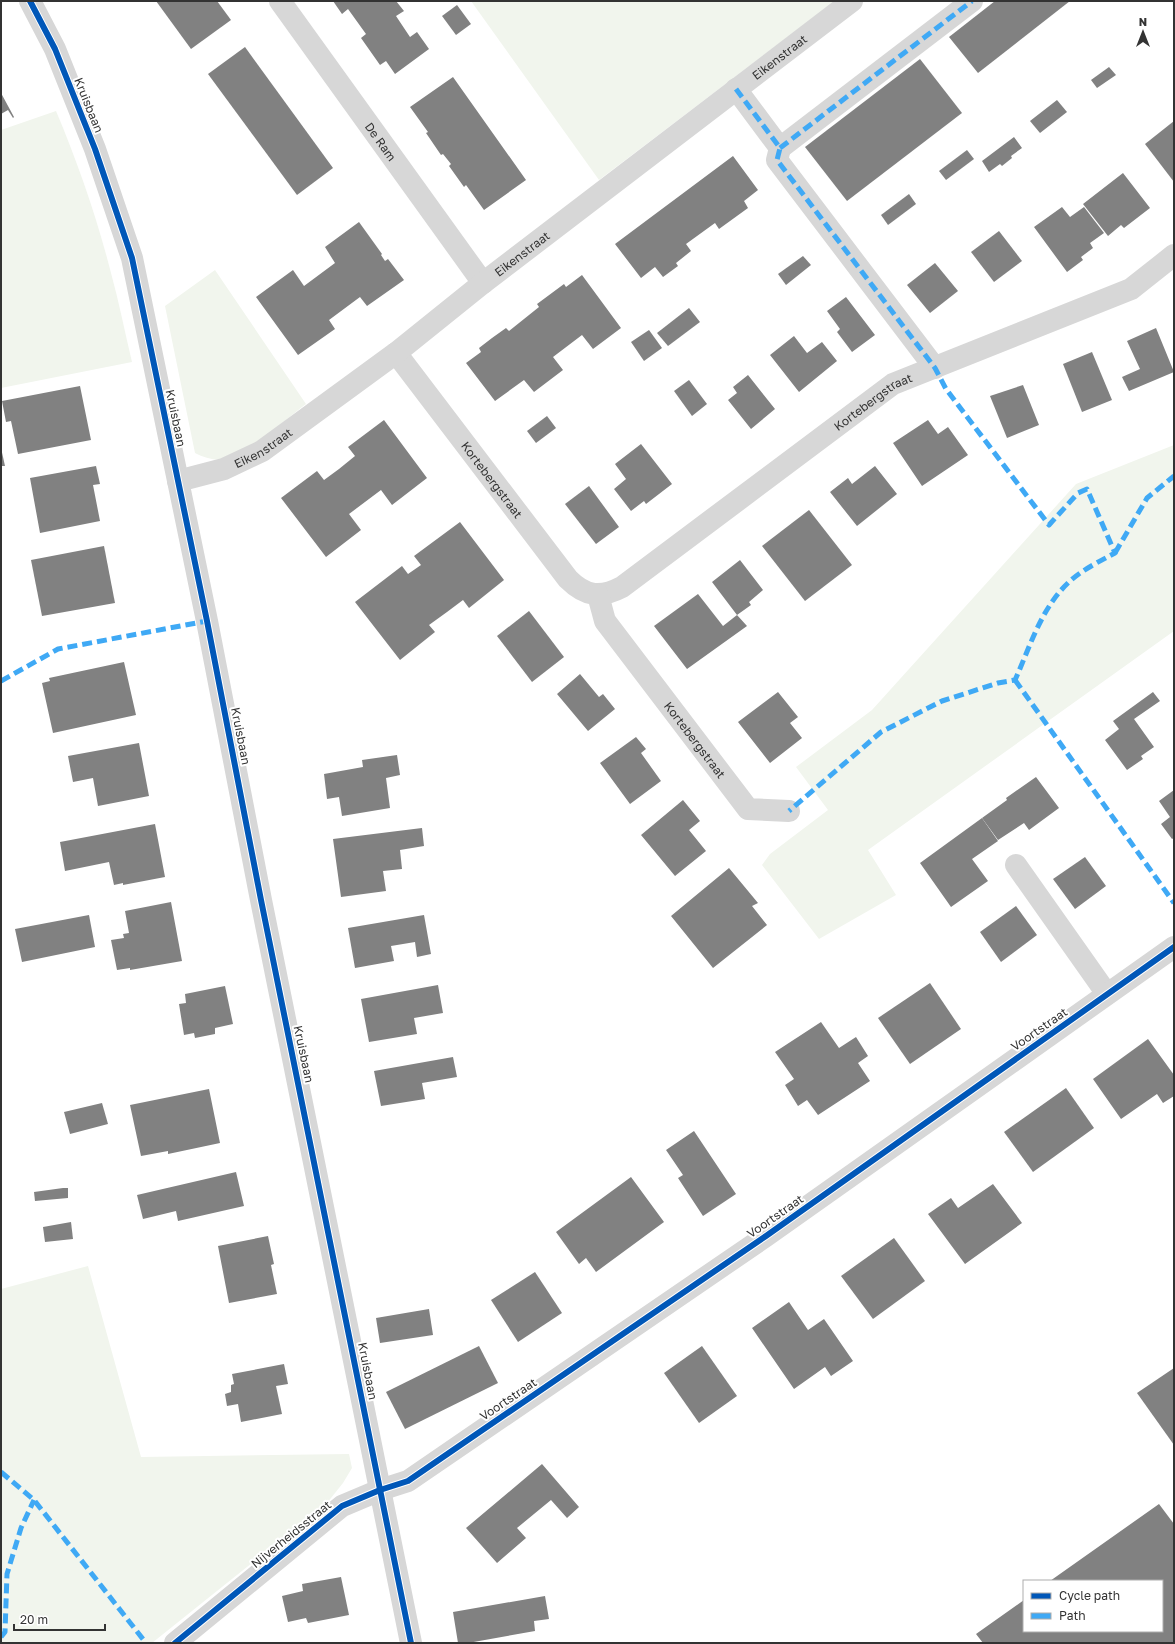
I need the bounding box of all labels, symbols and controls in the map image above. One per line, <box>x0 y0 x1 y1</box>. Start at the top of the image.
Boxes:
north arrow <box>1123 12 1163 52</box>
text: N <box>1139 15 1147 28</box>
street label: Eikenstraat <box>749 31 810 83</box>
street label: Kruisbaan <box>71 75 107 135</box>
street label: De Ram <box>362 119 400 164</box>
street label: Eikenstraat <box>491 227 552 279</box>
street label: Kortebergstraat <box>830 370 914 433</box>
street label: Kruisbaan <box>163 388 189 448</box>
street label: Eikenstraat <box>231 424 295 471</box>
street label: Kortebergstraat <box>458 438 526 521</box>
street label: Kortebergstraat <box>661 698 729 781</box>
street label: Kruisbaan <box>228 706 254 766</box>
street label: Voortstraat <box>1008 1004 1070 1054</box>
street label: Kruisbaan <box>291 1024 317 1084</box>
street label: Voortstraat <box>744 1191 806 1241</box>
street label: Kruisbaan <box>355 1341 381 1401</box>
street label: Voortstraat <box>477 1374 539 1424</box>
street label: Nijverheidsstraat <box>248 1497 334 1571</box>
legend <box>1023 1580 1163 1632</box>
text: Cycle path <box>1059 1588 1120 1603</box>
scale bar <box>14 1606 105 1632</box>
text: Path <box>1059 1608 1086 1623</box>
text: 20 m <box>20 1612 48 1627</box>

